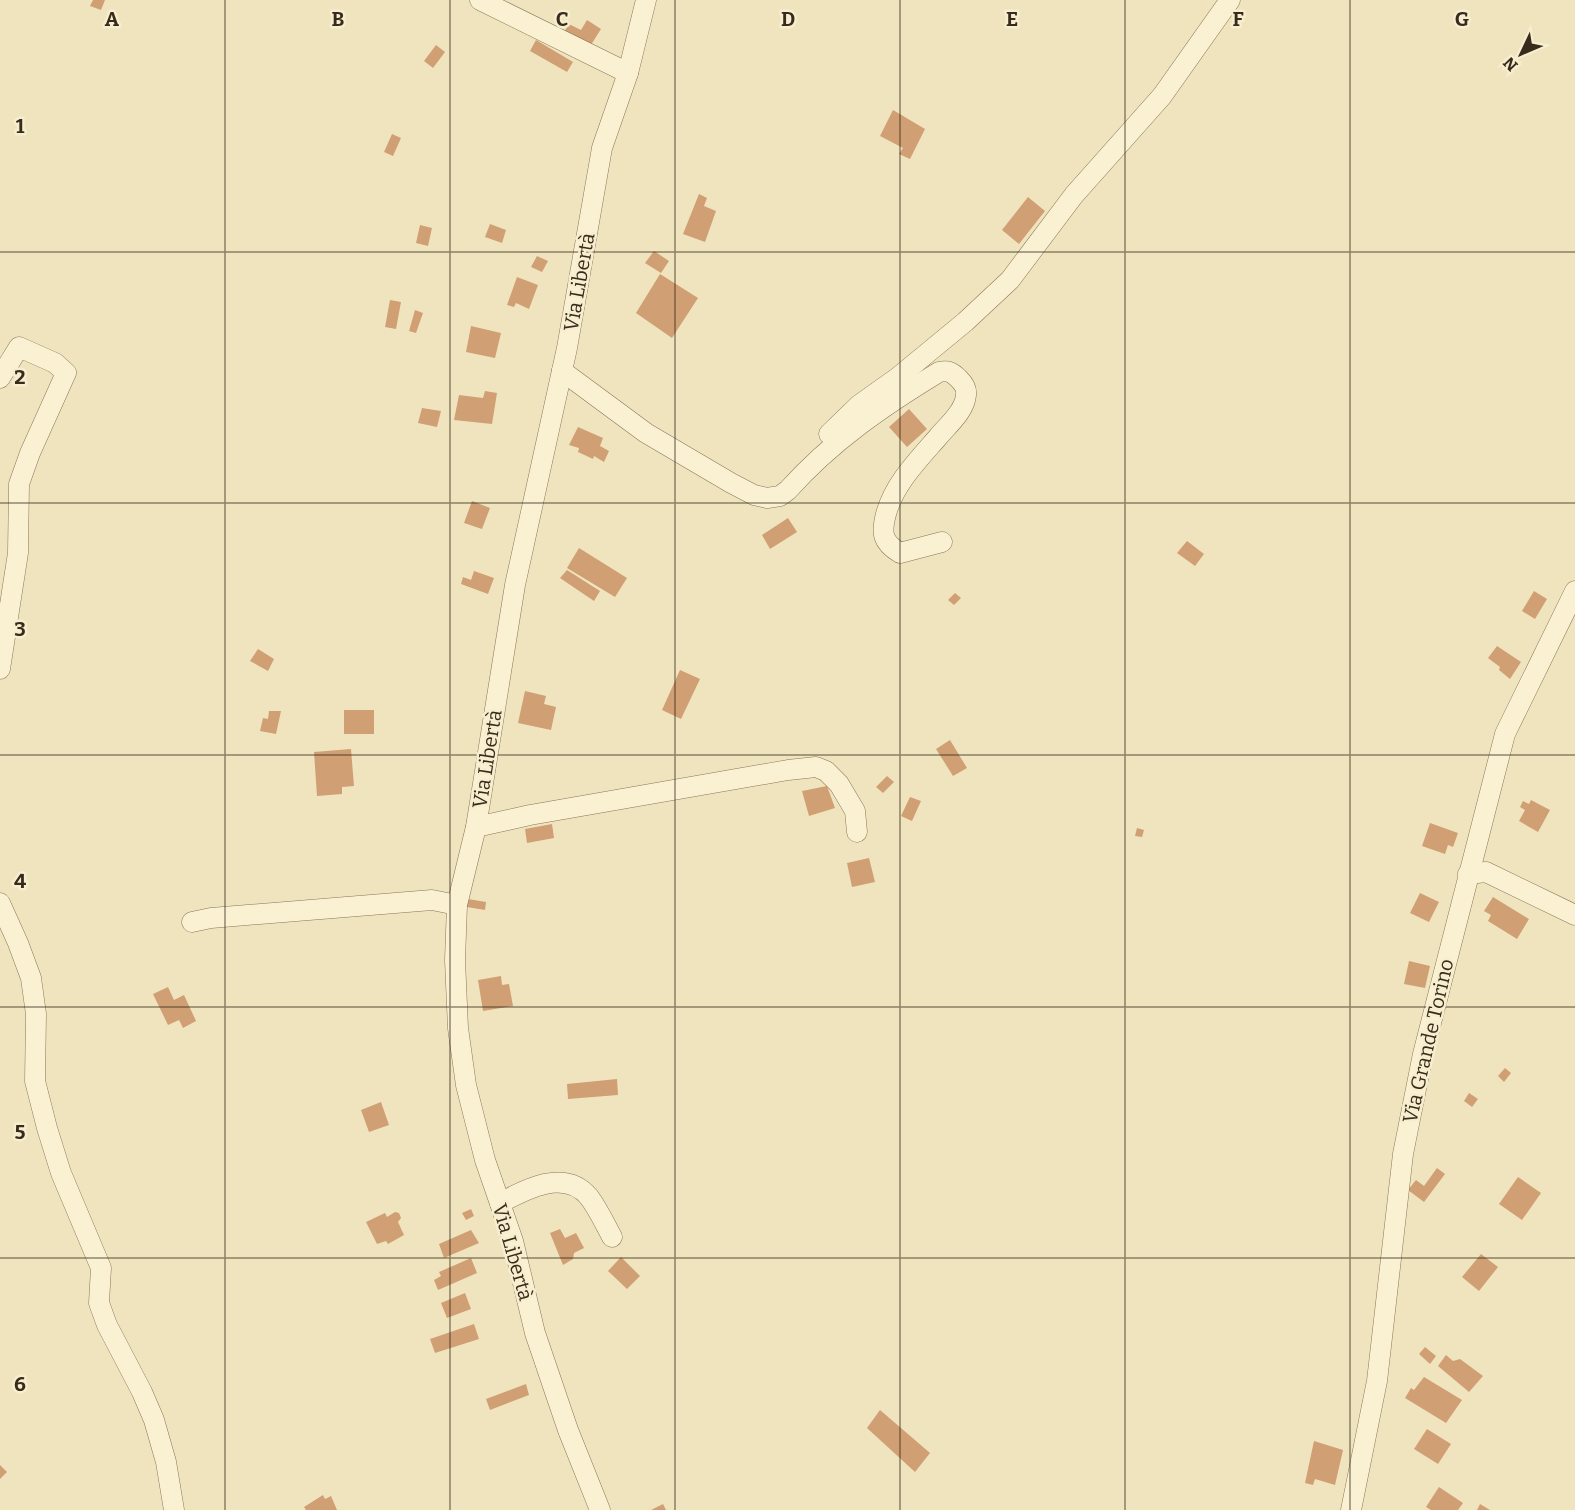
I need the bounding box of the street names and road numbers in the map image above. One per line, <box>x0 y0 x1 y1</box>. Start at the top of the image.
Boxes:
street label: Via Libertà <box>559 231 599 333</box>
street label: Via Libertà <box>467 708 507 810</box>
street label: Via Grande Torino <box>1397 957 1459 1125</box>
street label: Via Libertà <box>488 1201 538 1303</box>

